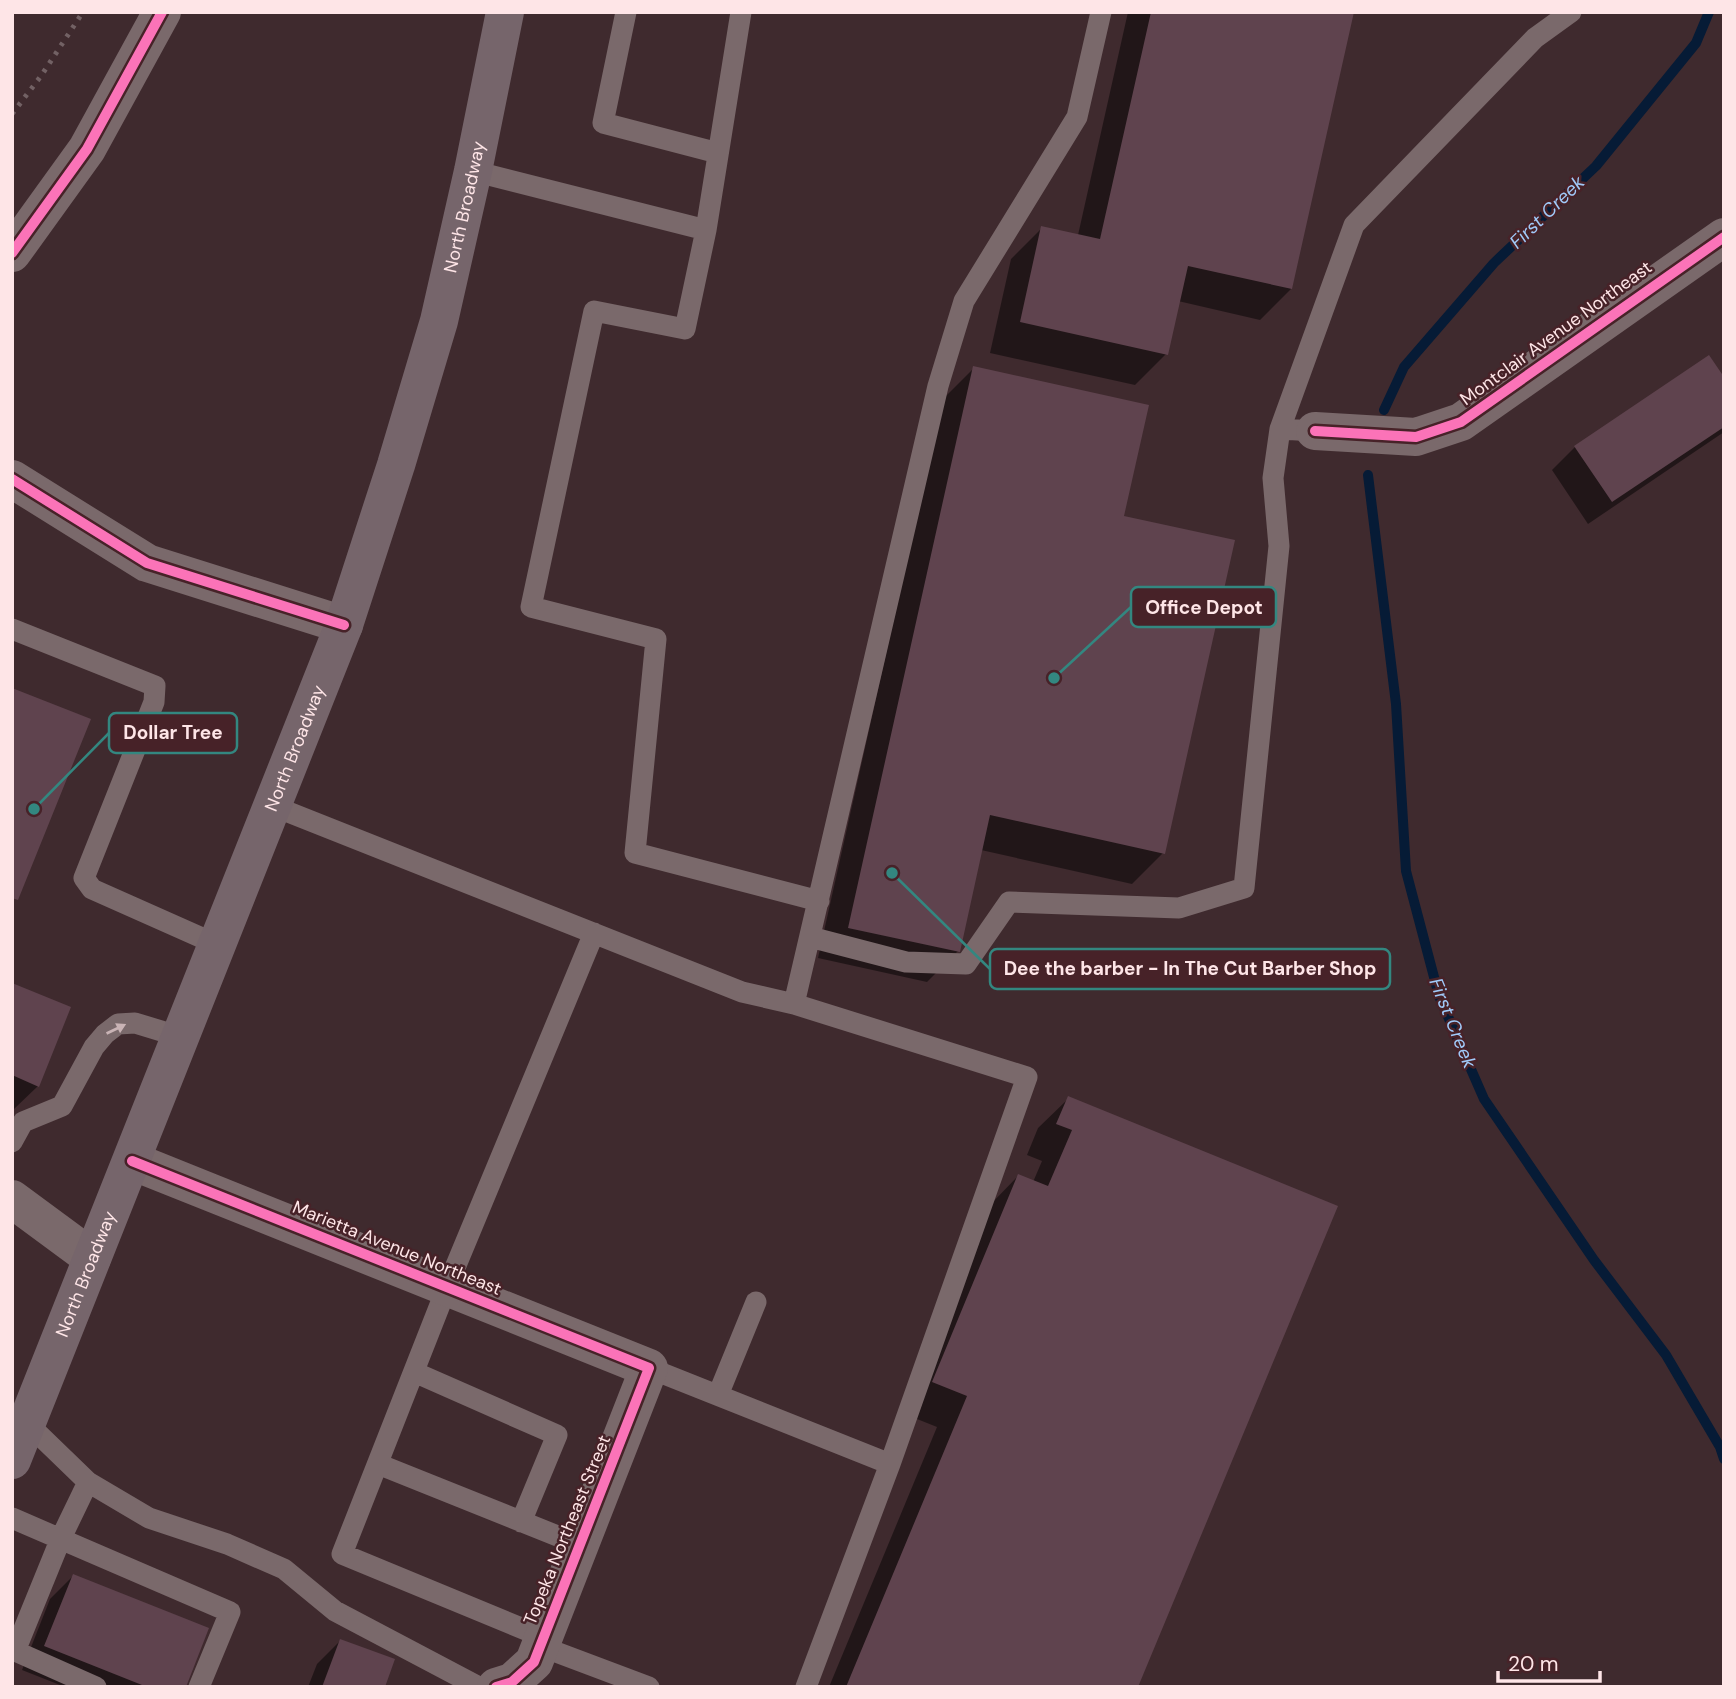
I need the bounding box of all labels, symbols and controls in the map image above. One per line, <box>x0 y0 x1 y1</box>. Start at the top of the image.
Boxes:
street label: North Broadway <box>438 139 491 275</box>
water label: First Creek <box>1504 170 1590 254</box>
street label: Montclair Avenue Northeast <box>1455 255 1657 411</box>
callout: Office Depot <box>1131 587 1276 627</box>
text: Office Depot <box>1145 595 1263 620</box>
street label: North Broadway <box>259 682 331 815</box>
callout: Dollar Tree <box>109 713 237 753</box>
text: Dollar Tree <box>123 720 223 745</box>
callout: Dee the barber - In The Cut Barber Shop <box>990 949 1390 989</box>
text: Dee the barber - In The Cut Barber Shop <box>1004 956 1376 981</box>
water label: First Creek <box>1424 974 1483 1072</box>
one-way arrow <box>106 1023 127 1035</box>
street label: Marietta Avenue Northeast <box>289 1195 505 1301</box>
street label: North Broadway <box>50 1207 122 1341</box>
street label: Topeka Northeast Street <box>518 1431 616 1629</box>
scale bar <box>1498 1640 1600 1684</box>
text: 20 m <box>1508 1650 1559 1678</box>

